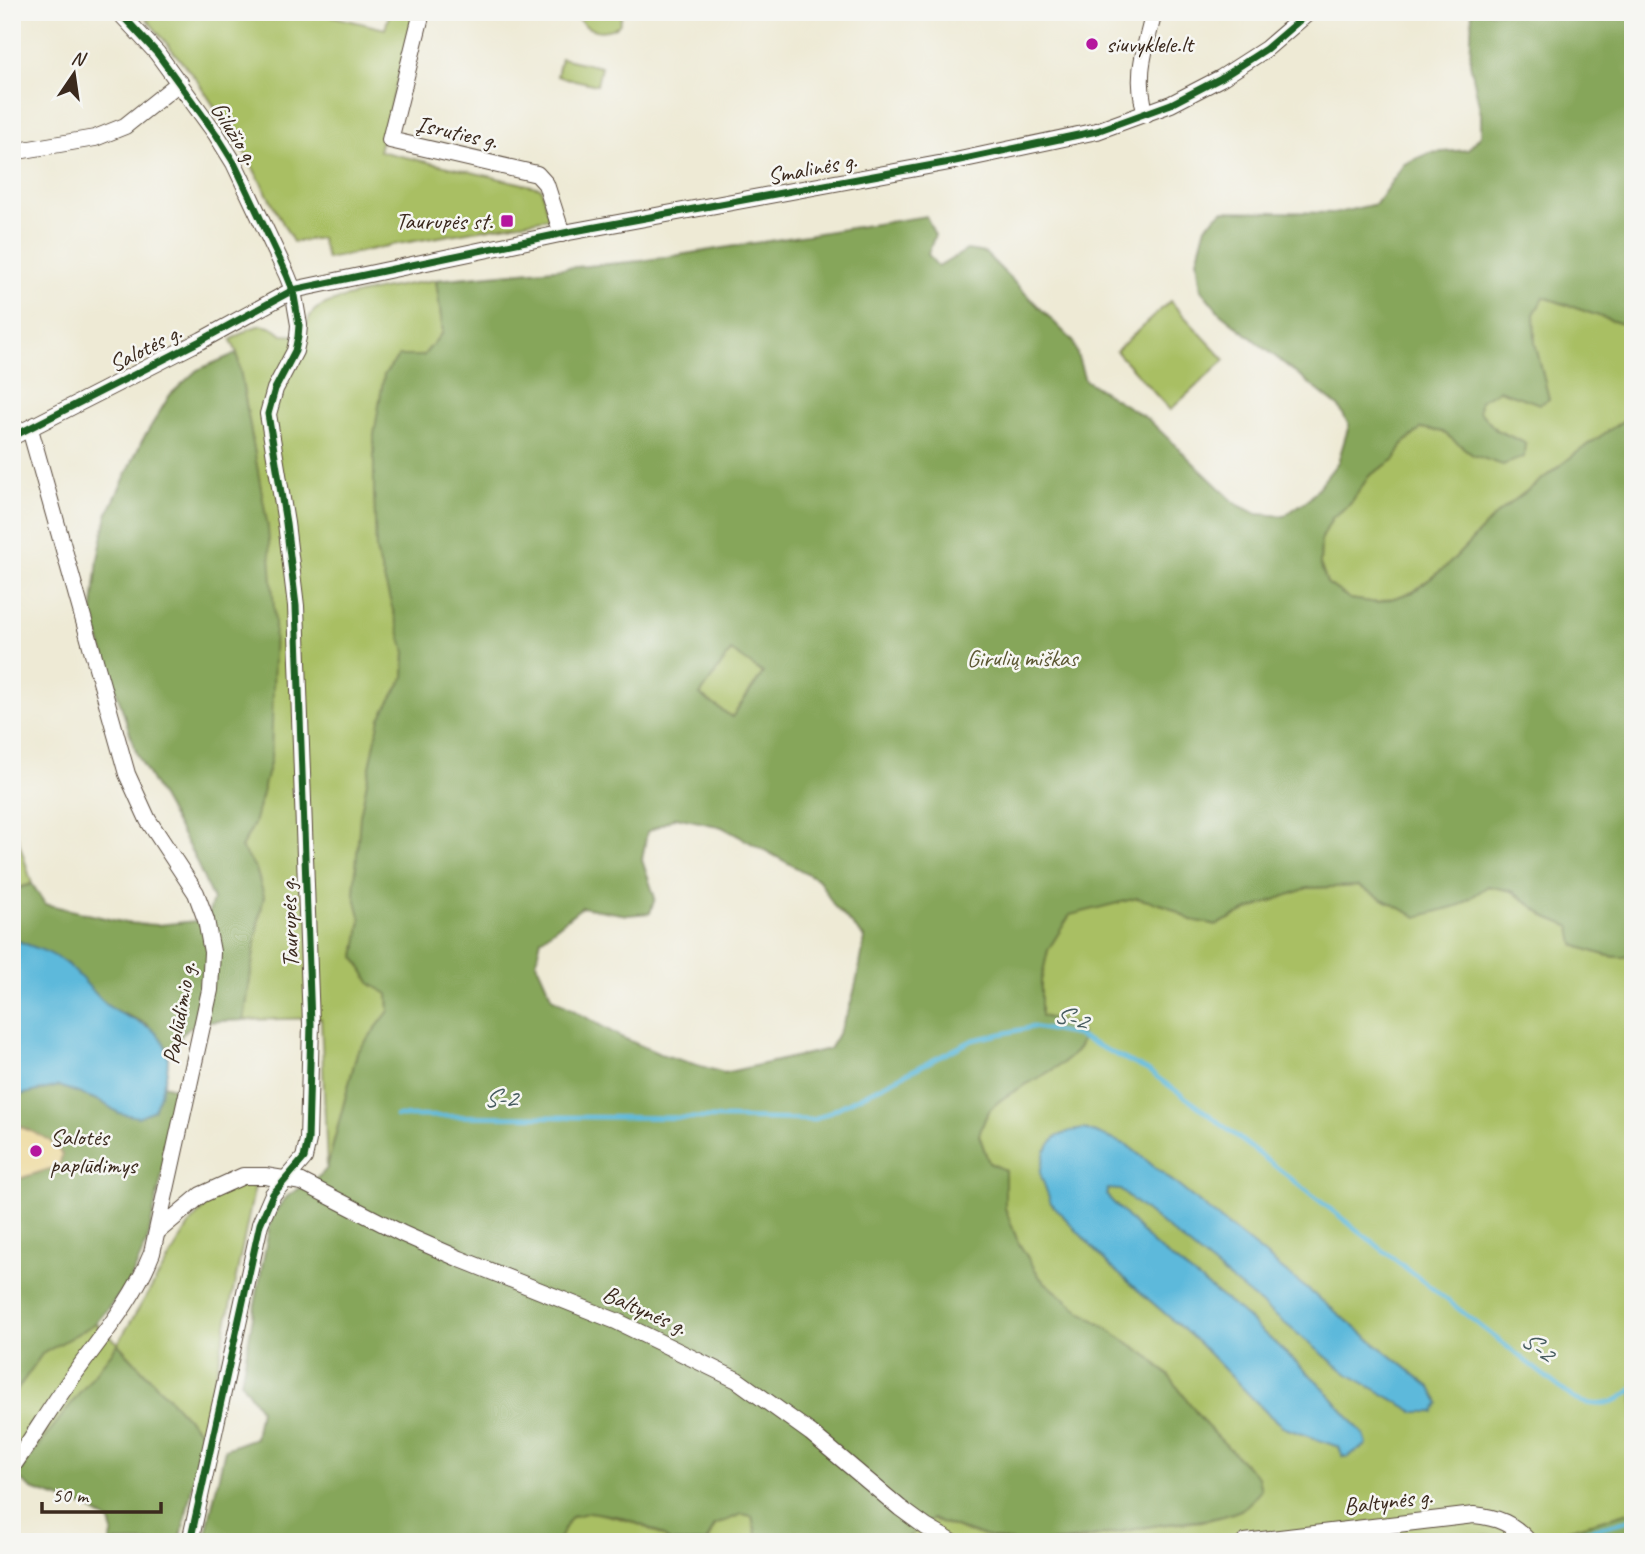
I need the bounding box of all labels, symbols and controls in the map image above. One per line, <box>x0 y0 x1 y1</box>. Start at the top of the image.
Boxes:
place label: siuvyklele.lt <box>1106 29 1195 59</box>
marker: siuvyklele.lt <box>1084 36 1100 52</box>
north arrow <box>38 38 108 108</box>
text: N <box>69 45 89 72</box>
street label: Gilužio g. <box>204 96 266 170</box>
street label: Įsruties g. <box>413 108 501 156</box>
street label: Smalinės g. <box>765 145 859 191</box>
place label: Taurupės st. <box>396 206 493 236</box>
marker: Taurupės st. <box>499 213 515 229</box>
street label: Salotės g. <box>104 317 187 379</box>
park label: Girulių miškas <box>967 643 1079 673</box>
street label: Taurupės g. <box>272 877 306 968</box>
street label: Paplūdimio g. <box>155 959 203 1066</box>
water label: S-2 <box>1051 997 1095 1039</box>
water label: S-2 <box>483 1081 521 1115</box>
place label: Salotės paplūdimys <box>50 1122 139 1180</box>
marker: Salotės paplūdimys <box>28 1143 44 1159</box>
street label: Baltynės g. <box>598 1278 692 1342</box>
water label: S-2 <box>1515 1323 1564 1372</box>
scale bar <box>42 1470 161 1514</box>
street label: Baltynės g. <box>1342 1481 1434 1521</box>
text: 50 m <box>52 1482 90 1508</box>

